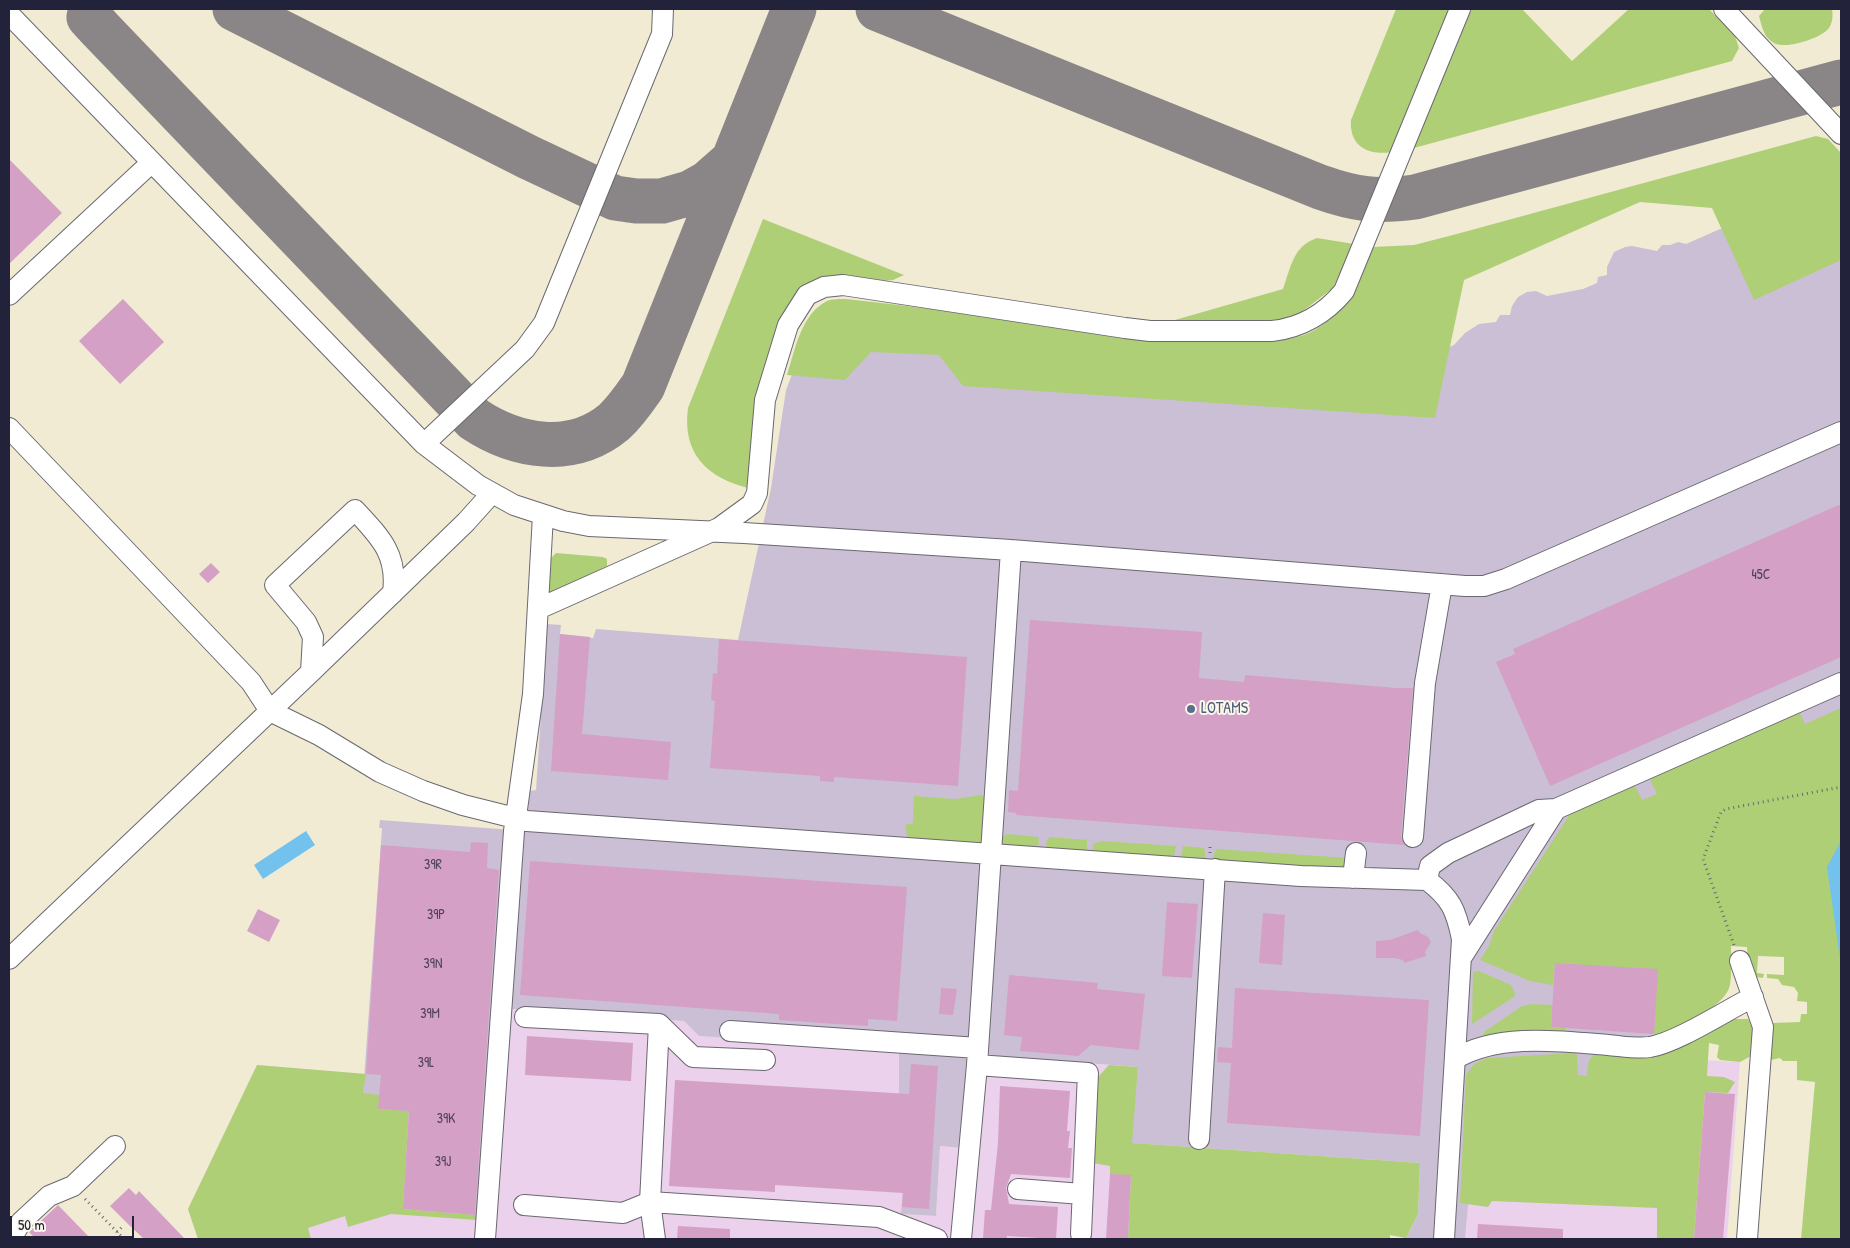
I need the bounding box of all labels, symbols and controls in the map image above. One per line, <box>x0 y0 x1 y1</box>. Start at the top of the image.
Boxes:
house number: 45C <box>1752 567 1770 583</box>
place label: LOTAMS <box>1201 699 1248 719</box>
marker: LOTAMS <box>1185 703 1197 715</box>
house number: 39R <box>424 857 442 873</box>
house number: 39P <box>427 907 445 923</box>
house number: 39N <box>424 956 442 972</box>
house number: 39M <box>420 1006 440 1022</box>
house number: 39L <box>418 1055 434 1071</box>
house number: 39K <box>437 1111 455 1127</box>
house number: 39J <box>435 1154 451 1170</box>
scale bar <box>12 1206 136 1238</box>
text: 50 m <box>18 1214 45 1235</box>

